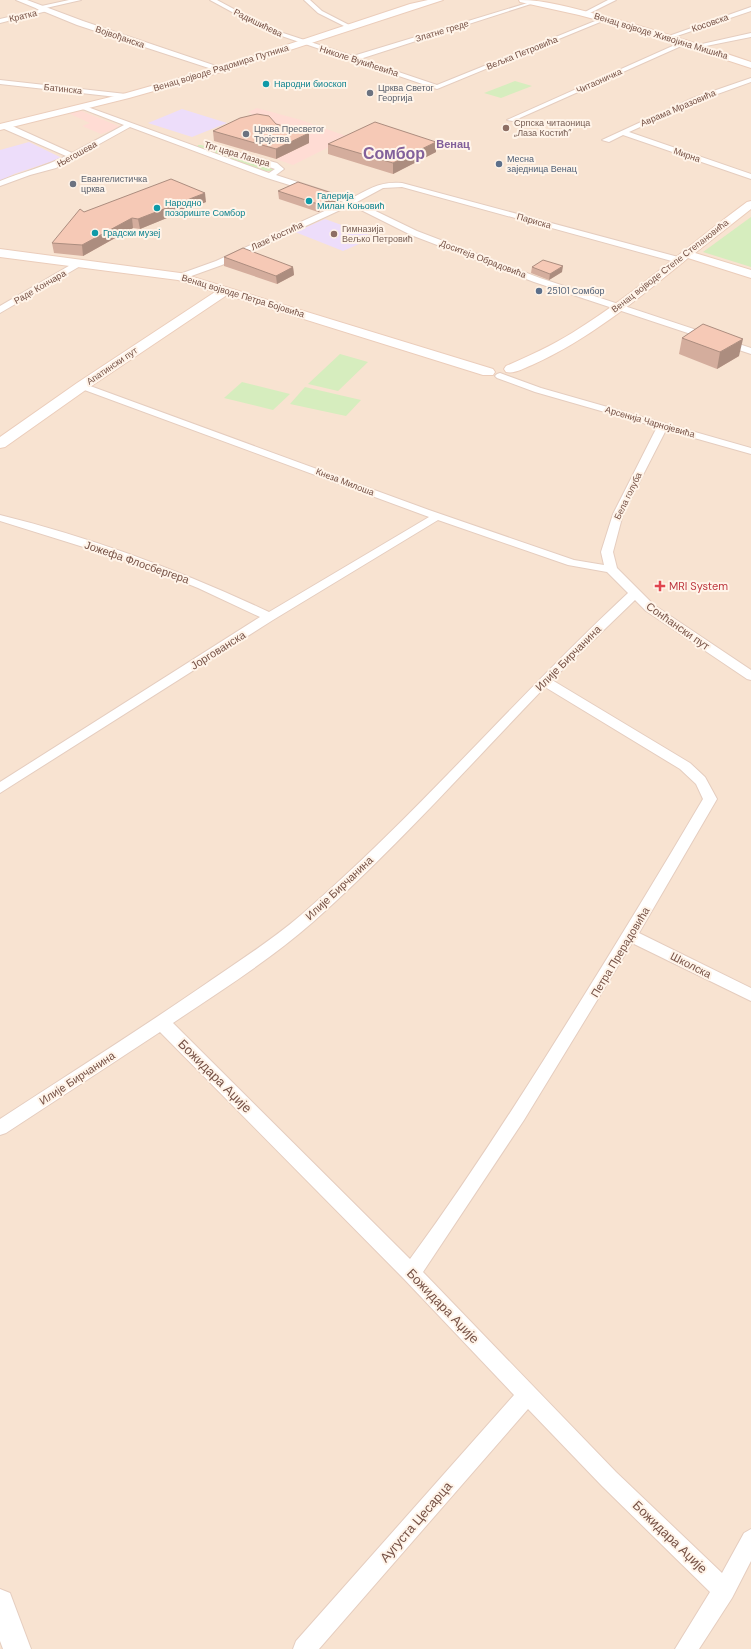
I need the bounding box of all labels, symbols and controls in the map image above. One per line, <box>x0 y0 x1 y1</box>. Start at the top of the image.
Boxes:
street label: Радишићева <box>232 6 284 40</box>
street label: Кратка <box>8 7 38 25</box>
street label: Венац војводе Живојина Мишића <box>593 10 729 62</box>
street label: Косовска <box>690 11 730 35</box>
street label: Златне греде <box>414 17 470 45</box>
street label: Војвођанска <box>94 23 146 51</box>
street label: Вељка Петровића <box>485 33 559 73</box>
street label: Венац војводе Радомира Путника <box>152 42 290 94</box>
street label: Николе Вукићевића <box>318 43 400 79</box>
street label: Читаоничка <box>574 66 624 96</box>
place label: Народни биоскоп <box>274 78 347 90</box>
marker: Народни биоскоп <box>261 79 271 89</box>
street label: Батинска <box>43 81 83 97</box>
place label: Црква Светог Георгија <box>378 82 435 104</box>
street label: Аврама Мразовића <box>639 87 717 129</box>
marker: Црква Светог Георгија <box>365 88 375 98</box>
place label: Српска читаоница „Лаза Костић” <box>514 117 590 139</box>
place label: Црква Пресветог Тројства <box>254 123 325 145</box>
marker: Српска читаоница „Лаза Костић” <box>501 123 511 133</box>
marker: Црква Пресветог Тројства <box>241 129 251 139</box>
district label: Венац <box>436 137 470 151</box>
street label: Његошева <box>55 138 99 170</box>
street label: Трг цара Лазара <box>203 138 271 170</box>
district label: Сомбор <box>363 143 425 164</box>
street label: Мирна <box>672 145 702 165</box>
place label: Месна заједница Венац <box>507 153 577 175</box>
marker: Месна заједница Венац <box>494 159 504 169</box>
place label: Евангелистичка црква <box>81 173 147 195</box>
marker: Евангелистичка црква <box>68 179 78 189</box>
place label: Галерија Милан Коњовић <box>317 190 385 212</box>
marker: Галерија Милан Коњовић <box>304 196 314 206</box>
place label: Народно позориште Сомбор <box>165 197 245 219</box>
marker: Народно позориште Сомбор <box>152 203 162 213</box>
street label: Париска <box>515 210 553 232</box>
street label: Венац војводе Степе Степановића <box>609 217 731 315</box>
street label: Лазе Костића <box>249 219 305 253</box>
place label: Гимназија Вељко Петровић <box>342 223 413 245</box>
place label: Градски музеј <box>103 227 160 239</box>
marker: Градски музеј <box>90 228 100 238</box>
marker: Гимназија Вељко Петровић <box>329 229 339 239</box>
street label: Доситеја Обрадовића <box>438 237 528 281</box>
street label: Раде Кончара <box>12 267 68 307</box>
street label: Венац војводе Петра Бојовића <box>180 272 306 320</box>
place label: 25101 Сомбор <box>547 285 605 297</box>
marker: 25101 Сомбор <box>534 286 544 296</box>
street label: Апатински пут <box>84 344 140 388</box>
street label: Арсенија Чарнојевића <box>604 403 696 441</box>
street label: Кнеза Милоша <box>314 465 376 499</box>
street label: Бела голуба <box>611 470 645 522</box>
street label: Јожефа Флосбергера <box>83 538 192 587</box>
place label: MRI System <box>669 579 728 593</box>
marker: MRI System <box>654 580 666 592</box>
street label: Сонћански пут <box>644 599 712 653</box>
street label: Илије Бирчанина <box>532 622 604 694</box>
street label: Јоргованска <box>188 627 249 672</box>
street label: Илије Бирчанина <box>302 852 376 923</box>
street label: Петра Прерадовића <box>587 903 653 1000</box>
street label: Школска <box>668 949 715 982</box>
street label: Божидара Аџије <box>175 1036 255 1116</box>
street label: Илије Бирчанина <box>37 1048 118 1108</box>
street label: Божидара Аџије <box>403 1265 483 1347</box>
street label: Аугуста Цесарца <box>376 1478 456 1566</box>
street label: Божидара Аџије <box>629 1497 711 1577</box>

